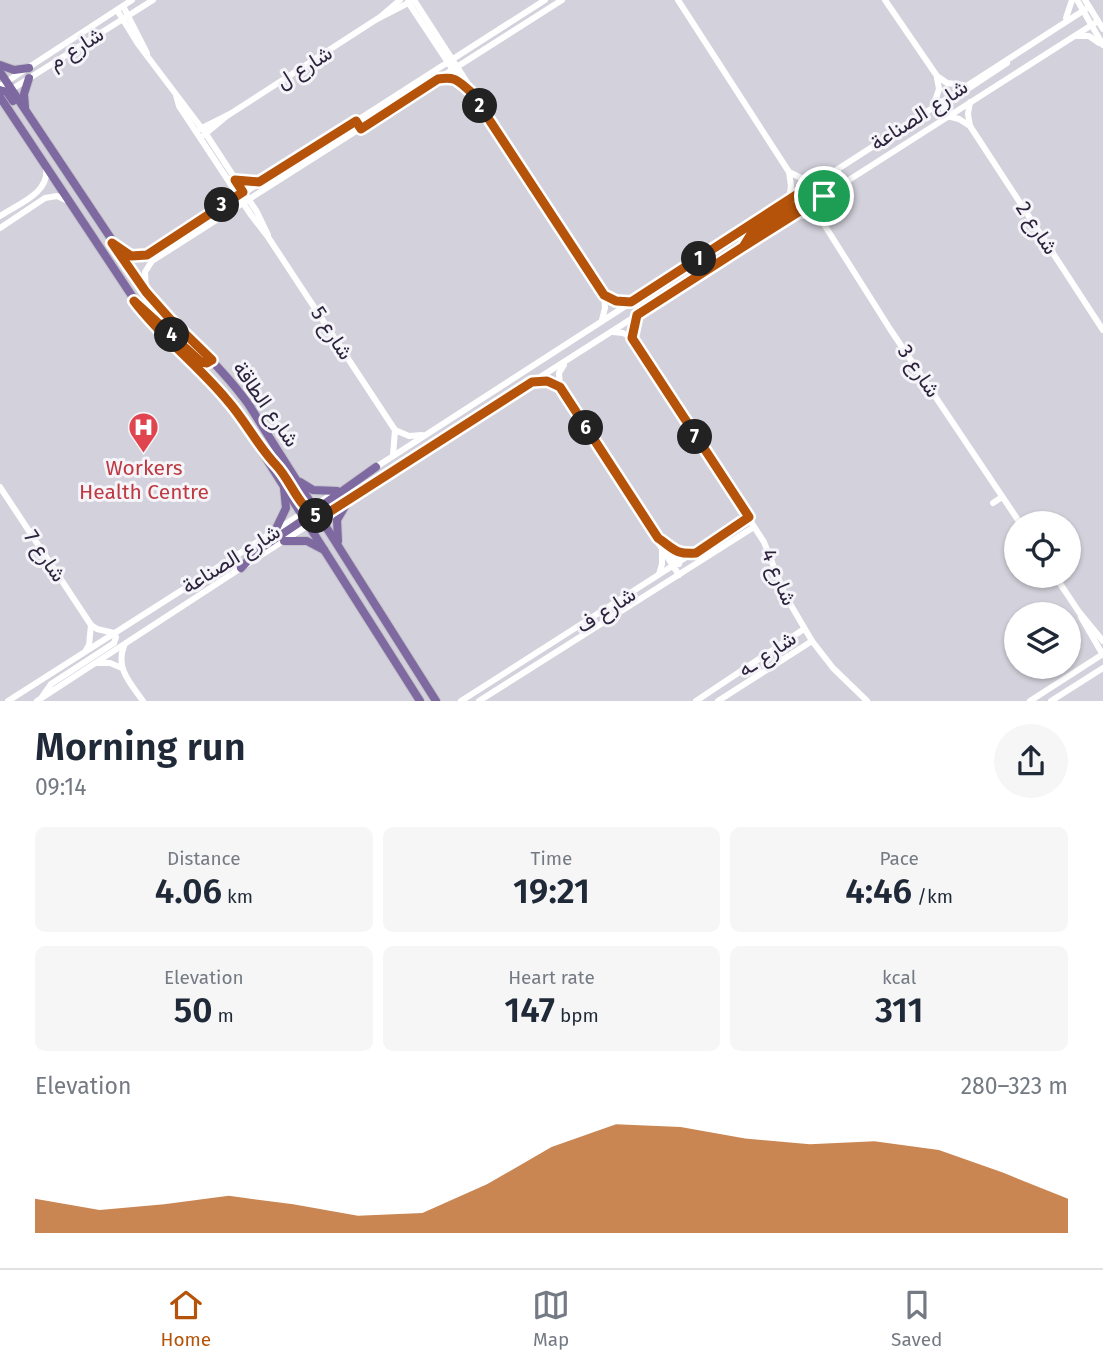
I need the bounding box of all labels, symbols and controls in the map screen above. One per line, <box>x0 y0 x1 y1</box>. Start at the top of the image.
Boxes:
street label: شارع م <box>44 21 109 76</box>
street label: شارع ل <box>271 40 337 95</box>
street label: شارع الصناعة <box>865 74 973 157</box>
pin: 2 <box>462 88 498 124</box>
text: 2 <box>475 94 484 117</box>
pin <box>794 166 854 226</box>
icon: arrive <box>805 177 843 215</box>
pin: 3 <box>204 188 240 222</box>
text: 3 <box>217 193 226 216</box>
street label: شارع 2 <box>1009 197 1064 260</box>
pin: 1 <box>682 242 716 276</box>
text: 1 <box>694 247 703 270</box>
street label: شارع 5 <box>304 301 359 365</box>
pin: 4 <box>154 318 190 352</box>
text: 4 <box>166 323 177 346</box>
street label: شارع 3 <box>891 340 946 403</box>
street label: شارع الطاقة <box>226 356 305 453</box>
pin: 6 <box>568 410 604 446</box>
hospital icon: Workers Health Centre <box>127 411 161 455</box>
text: 6 <box>580 416 591 439</box>
pin: 7 <box>678 420 712 454</box>
text: 7 <box>690 425 699 448</box>
place label: Workers Health Centre <box>79 455 209 505</box>
pin: 5 <box>298 498 334 534</box>
text: 5 <box>310 504 321 527</box>
map controls <box>1004 511 1081 679</box>
button: locate <box>1004 511 1081 588</box>
street label: شارع الصناعة <box>177 519 286 600</box>
street label: شارع 7 <box>17 525 72 588</box>
street label: شارع 4 <box>755 545 802 610</box>
street label: شارع ف <box>571 581 641 640</box>
button: layers <box>1004 602 1081 679</box>
street label: شارع ـه <box>733 625 802 684</box>
text: Morning run <box>35 724 246 770</box>
button: share <box>994 724 1068 798</box>
text: 09:14 <box>35 773 86 801</box>
text: Distance <box>167 847 241 870</box>
text: Time <box>531 847 572 870</box>
text: Pace <box>879 847 919 870</box>
text: 4.06 <box>155 870 222 912</box>
text: 19:21 <box>513 870 590 912</box>
text: 4:46 <box>845 870 912 912</box>
text: km <box>222 885 253 908</box>
text: /km <box>912 885 953 908</box>
text: Elevation <box>164 966 244 989</box>
text: Heart rate <box>508 966 595 989</box>
text: kcal <box>882 966 916 989</box>
text: 50 <box>174 989 213 1031</box>
text: 147 <box>504 989 555 1031</box>
text: 311 <box>875 989 923 1031</box>
text: m <box>213 1004 234 1027</box>
text: bpm <box>555 1004 599 1027</box>
text: Elevation <box>35 1072 131 1100</box>
text: 280–323 m <box>961 1072 1068 1100</box>
tab: Home <box>160 1286 211 1351</box>
tab: Map <box>532 1286 570 1351</box>
tab: Saved <box>891 1286 942 1351</box>

